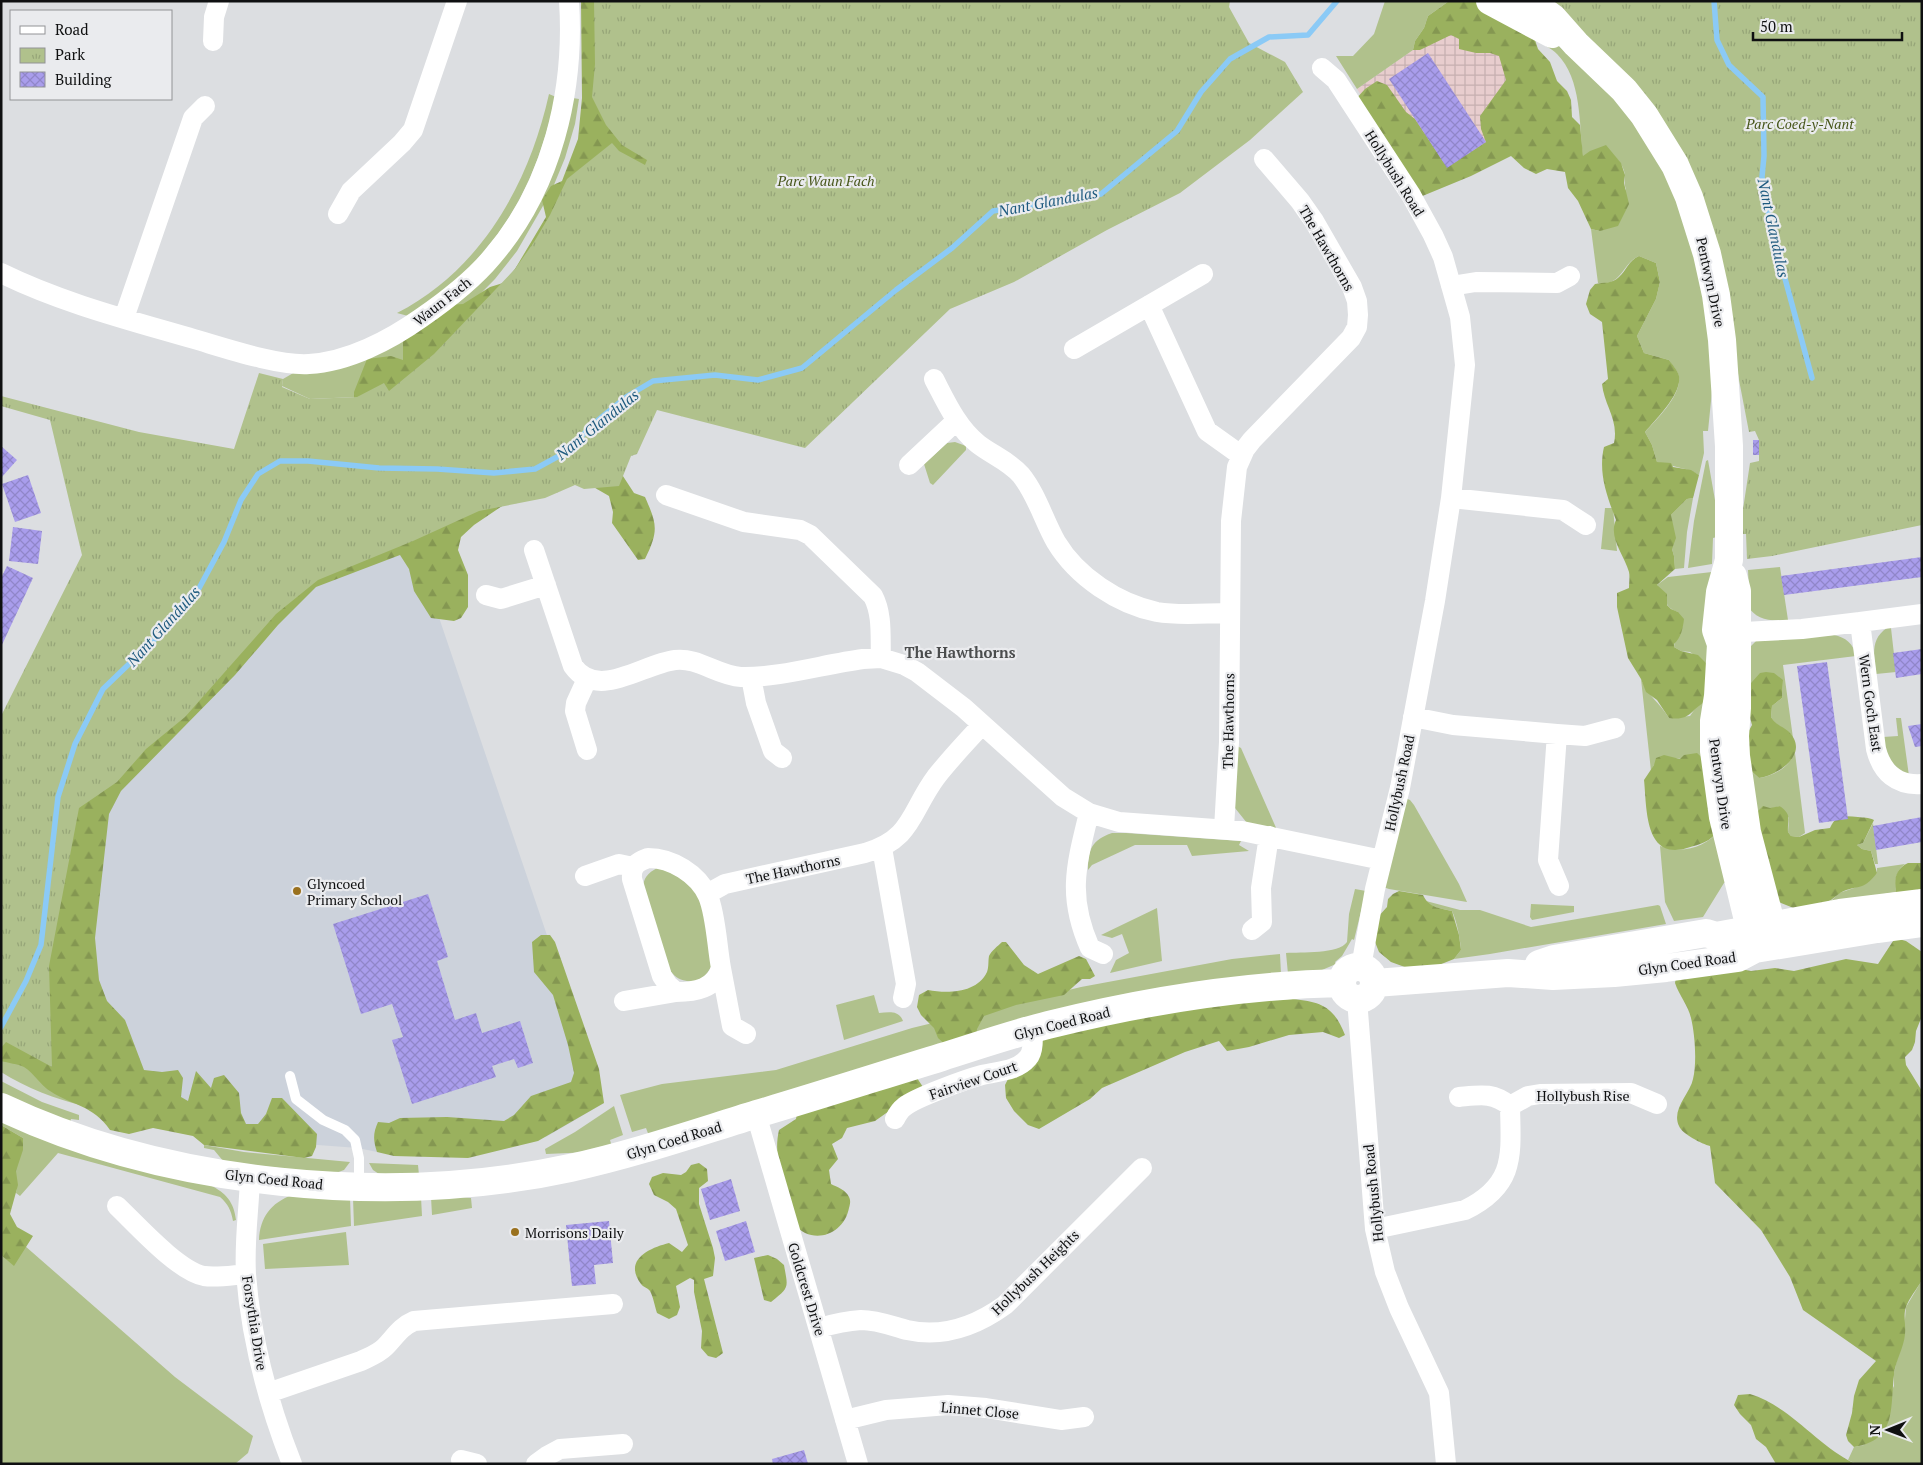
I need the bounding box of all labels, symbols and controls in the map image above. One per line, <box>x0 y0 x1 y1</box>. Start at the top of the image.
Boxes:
legend <box>10 10 172 100</box>
scale bar <box>1753 10 1902 42</box>
text: 50 m <box>1760 16 1793 36</box>
text: Road <box>55 19 88 39</box>
text: Park <box>55 44 85 64</box>
text: Building <box>55 69 113 89</box>
park label: Parc Coed-y-Nant <box>1745 114 1854 133</box>
street label: Hollybush Road <box>1361 126 1429 220</box>
park label: Parc Waun Fach <box>776 171 875 190</box>
water label: Nant Glandulas <box>1753 175 1794 280</box>
water label: Nant Glandulas <box>995 182 1100 221</box>
street label: The Hawthorns <box>1295 202 1359 294</box>
street label: Pentwyn Drive <box>1692 235 1730 329</box>
street label: Waun Fach <box>409 272 475 330</box>
water label: Nant Glandulas <box>551 384 643 464</box>
water label: Nant Glandulas <box>121 582 204 671</box>
district label: The Hawthorns <box>905 642 1016 662</box>
street label: Wern Goch East <box>1855 653 1887 754</box>
street label: The Hawthorns <box>1218 673 1238 769</box>
street label: Hollybush Road <box>1380 733 1419 833</box>
street label: Pentwyn Drive <box>1705 737 1737 831</box>
street label: The Hawthorns <box>744 850 842 888</box>
place label: Glyncoed Primary School <box>307 874 402 909</box>
marker: Glyncoed Primary School <box>291 885 303 897</box>
street label: Glyn Coed Road <box>1637 947 1737 979</box>
street label: Glyn Coed Road <box>1012 1002 1112 1044</box>
street label: Fairview Court <box>927 1056 1020 1104</box>
street label: Hollybush Rise <box>1536 1086 1630 1105</box>
street label: Glyn Coed Road <box>624 1116 724 1163</box>
street label: Hollybush Road <box>1358 1143 1388 1243</box>
street label: Glyn Coed Road <box>224 1164 324 1194</box>
place label: Morrisons Daily <box>525 1223 625 1242</box>
street label: Hollybush Heights <box>987 1225 1083 1319</box>
marker: Morrisons Daily <box>509 1226 521 1238</box>
street label: Goldcrest Drive <box>784 1240 830 1338</box>
street label: Forsythia Drive <box>238 1274 272 1372</box>
street label: Linnet Close <box>940 1397 1020 1423</box>
north arrow <box>1863 1405 1913 1455</box>
text: N <box>1865 1424 1884 1436</box>

